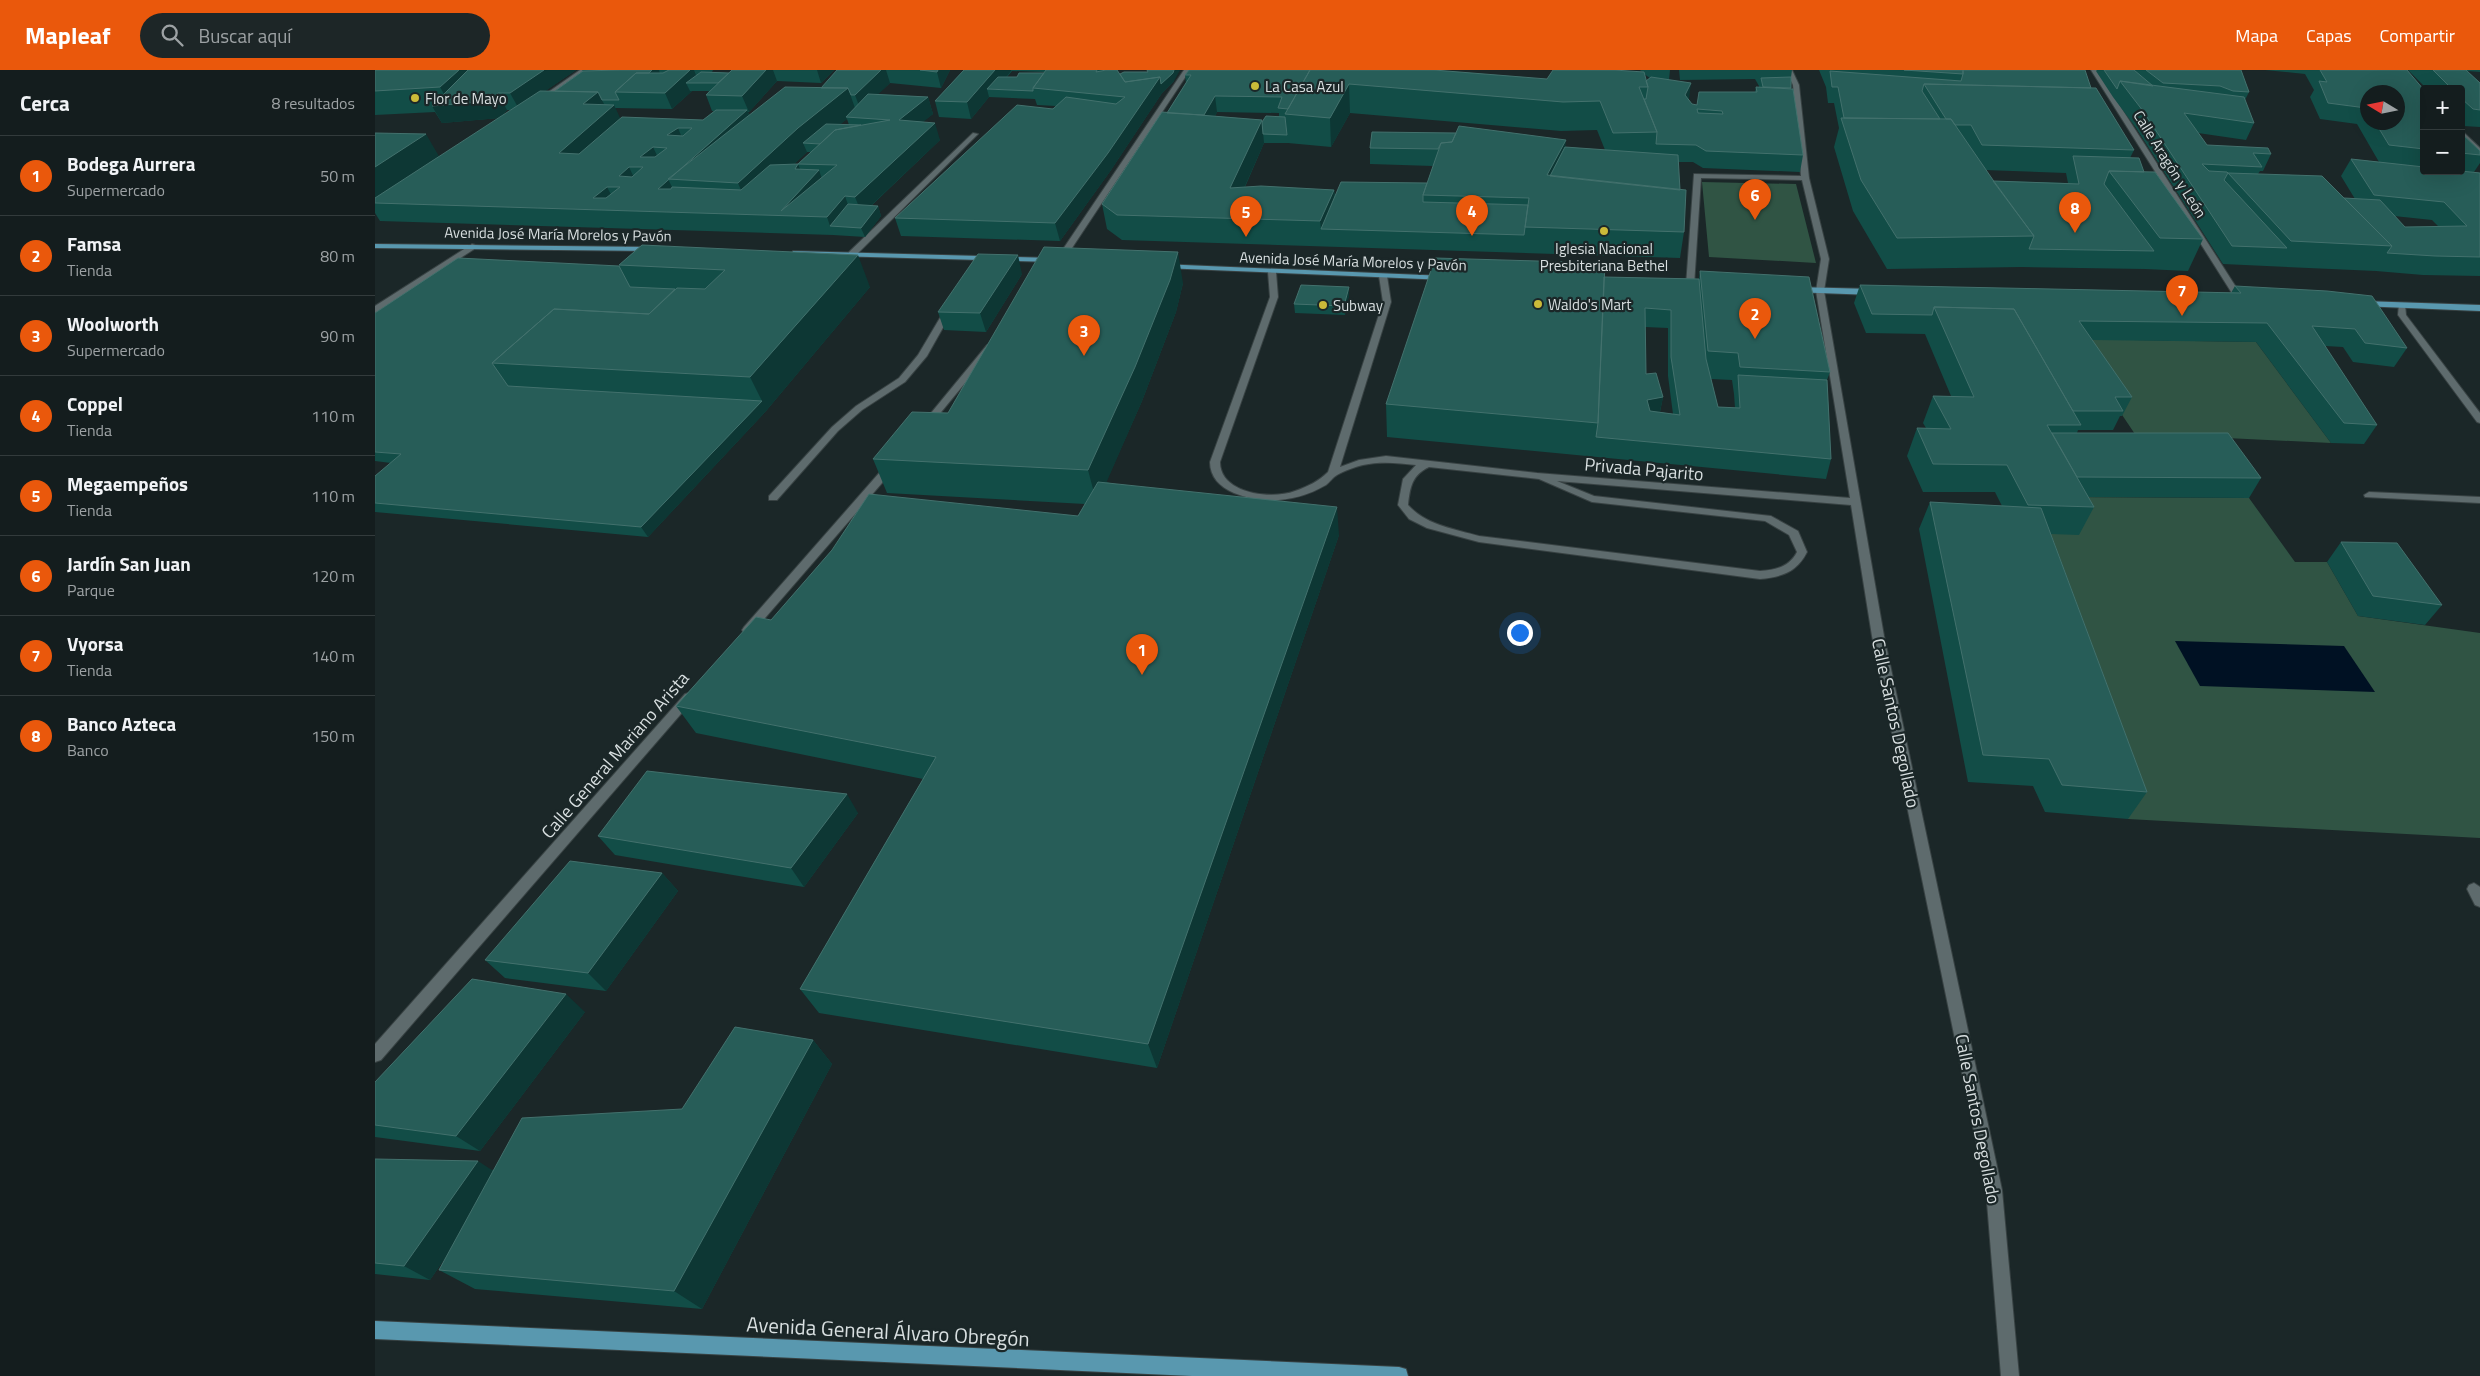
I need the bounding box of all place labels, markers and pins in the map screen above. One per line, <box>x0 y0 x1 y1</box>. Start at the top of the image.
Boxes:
place label: La Casa Azul <box>1265 75 1344 98</box>
marker: La Casa Azul <box>1249 80 1261 92</box>
place label: Flor de Mayo <box>425 87 507 110</box>
marker: Flor de Mayo <box>409 92 421 104</box>
pin: 6 <box>1739 179 1771 220</box>
pin: 8 <box>2059 192 2091 233</box>
pin: 4 <box>1456 195 1488 236</box>
pin: 5 <box>1230 196 1262 237</box>
marker: Iglesia Nacional Presbiteriana Bethel <box>1598 225 1610 237</box>
place label: Iglesia Nacional Presbiteriana Bethel <box>1540 237 1668 277</box>
pin: 7 <box>2166 275 2198 316</box>
place label: Waldo's Mart <box>1548 293 1632 316</box>
place label: Subway <box>1333 294 1383 317</box>
marker: Waldo's Mart <box>1532 298 1544 310</box>
pin: 2 <box>1739 298 1771 339</box>
marker: Subway <box>1317 299 1329 311</box>
pin: 3 <box>1068 315 1100 356</box>
pin: 1 <box>1126 634 1158 675</box>

